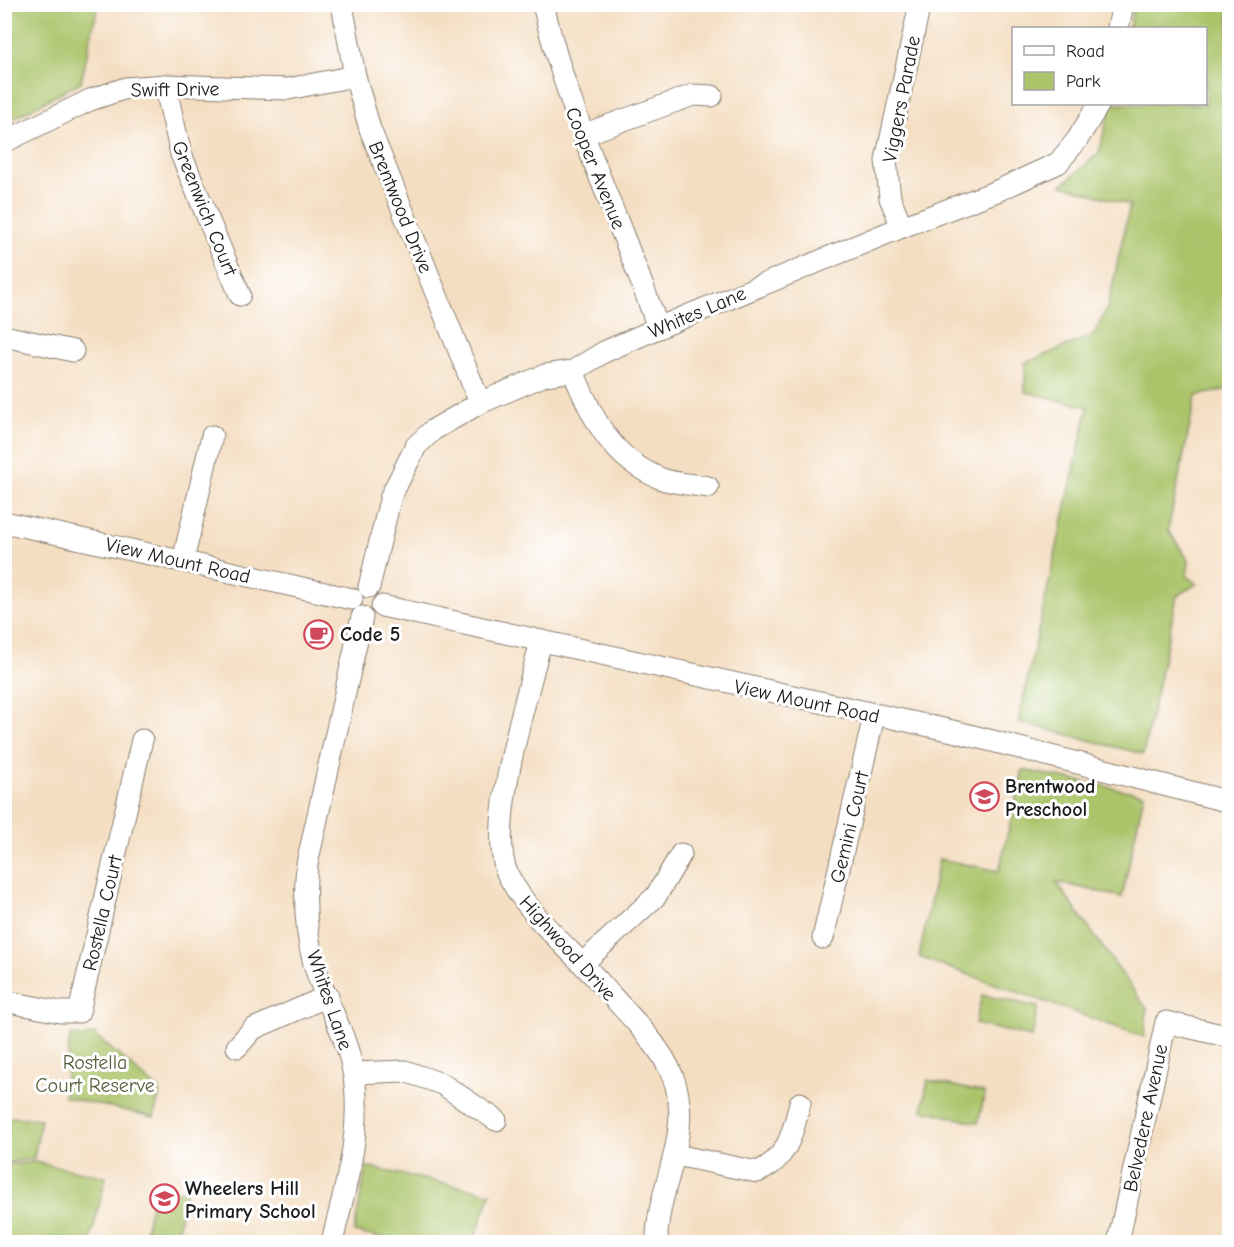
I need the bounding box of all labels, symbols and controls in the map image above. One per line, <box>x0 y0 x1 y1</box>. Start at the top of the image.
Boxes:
legend <box>1012 27 1207 105</box>
street label: Viggers Parade <box>878 34 925 164</box>
text: Road <box>1066 41 1105 62</box>
text: Park <box>1066 71 1101 92</box>
street label: Swift Drive <box>131 77 219 102</box>
street label: Cooper Avenue <box>561 104 630 233</box>
street label: Greenwich Court <box>167 137 243 280</box>
street label: Brentwood Drive <box>364 138 437 276</box>
street label: Whites Lane <box>645 282 749 343</box>
street label: View Mount Road <box>103 533 253 588</box>
cafe icon: Code 5 <box>303 618 335 650</box>
place label: Code 5 <box>340 623 400 646</box>
street label: View Mount Road <box>732 675 882 728</box>
street label: Gemini Court <box>825 768 874 885</box>
place label: Brentwood Preschool <box>1005 775 1095 821</box>
school or university icon: Brentwood Preschool <box>968 781 1000 813</box>
street label: Rostella Court <box>78 852 127 973</box>
street label: Highwood Drive <box>514 891 621 1006</box>
street label: Whites Lane <box>302 947 357 1053</box>
street label: Belvedere Avenue <box>1119 1042 1172 1194</box>
park label: Rostella Court Reserve <box>35 1051 155 1097</box>
place label: Wheelers Hill Primary School <box>185 1177 316 1223</box>
school or university icon: Wheelers Hill Primary School <box>148 1183 180 1215</box>

